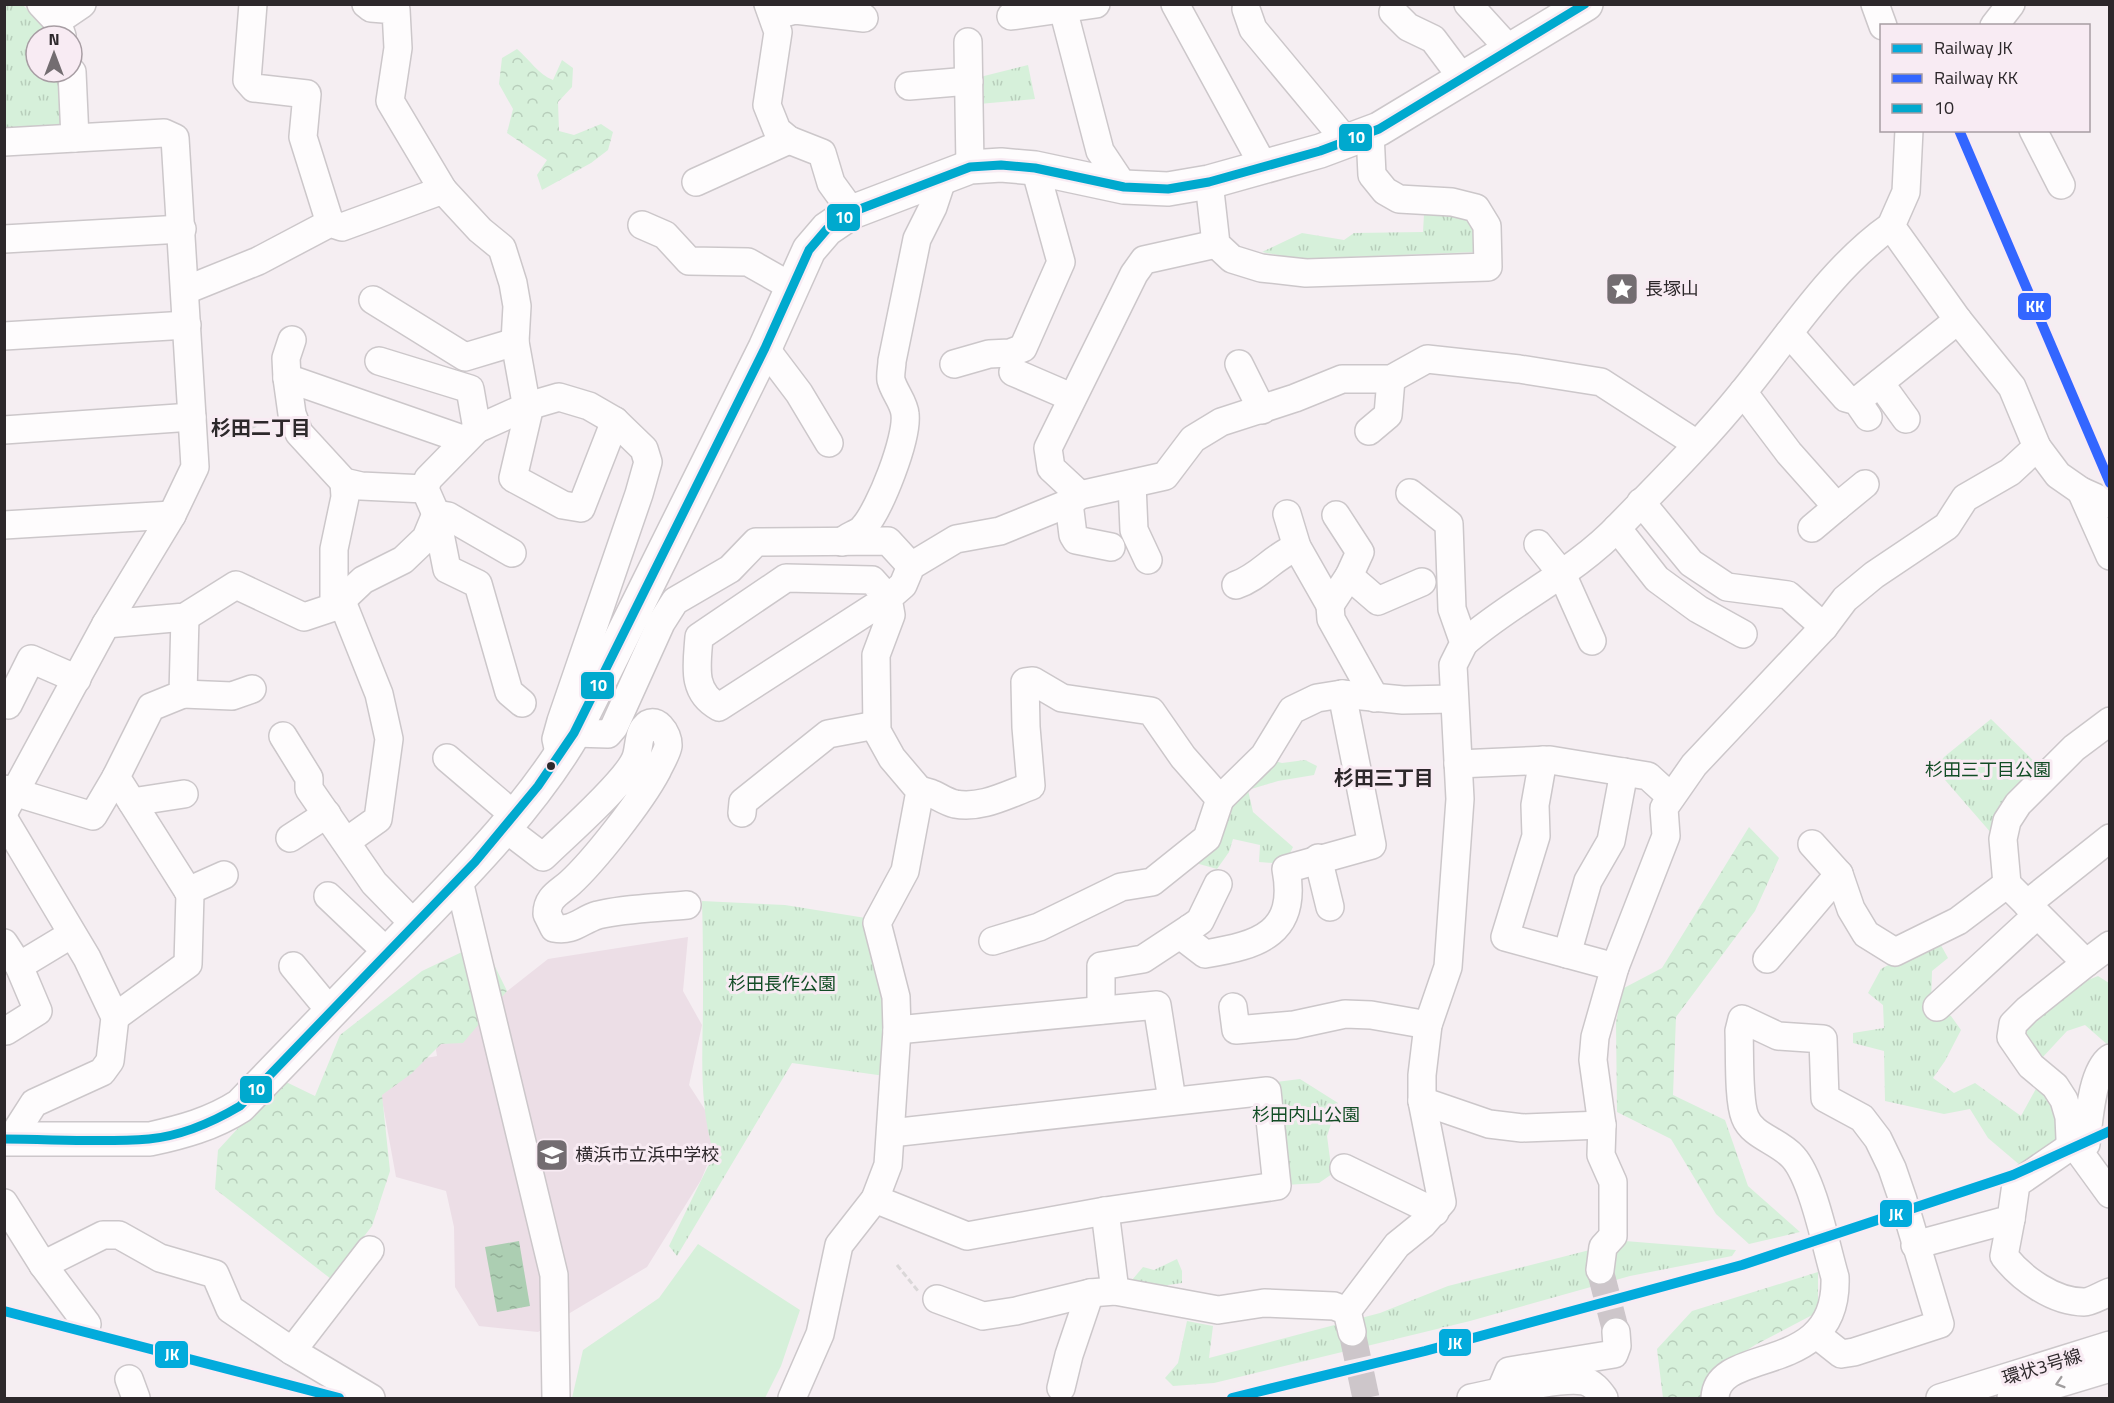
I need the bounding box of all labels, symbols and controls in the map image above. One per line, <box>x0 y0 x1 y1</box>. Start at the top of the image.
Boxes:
north arrow <box>24 24 84 84</box>
legend <box>1880 24 2090 132</box>
text: N <box>48 27 60 51</box>
text: Railway JK <box>1934 34 2013 61</box>
text: Railway KK <box>1934 64 2018 91</box>
text: 10 <box>1934 94 1954 121</box>
line badge: 10 <box>1338 123 1373 152</box>
text: 10 <box>1347 125 1365 149</box>
line badge: 10 <box>826 203 861 232</box>
text: 10 <box>835 205 853 229</box>
place icon: 長塚山 <box>1604 271 1640 307</box>
place label: 長塚山 <box>1645 275 1699 302</box>
line badge: KK <box>2017 292 2052 321</box>
text: KK <box>2026 294 2045 318</box>
district label: 杉田二丁目 <box>211 412 311 443</box>
line badge: 10 <box>580 671 615 700</box>
text: 10 <box>589 673 607 697</box>
park label: 杉田三丁目公園 <box>1925 756 2051 783</box>
unlabelled marker <box>545 760 557 772</box>
district label: 杉田三丁目 <box>1334 762 1434 793</box>
park label: 杉田長作公園 <box>728 970 836 997</box>
line badge: 10 <box>239 1075 273 1104</box>
text: 10 <box>247 1077 265 1101</box>
park label: 杉田内山公園 <box>1252 1101 1360 1128</box>
school or university icon: 横浜市立浜中学校 <box>534 1137 570 1173</box>
place label: 横浜市立浜中学校 <box>575 1141 719 1168</box>
line badge: JK <box>1879 1199 1913 1228</box>
text: JK <box>1889 1202 1904 1226</box>
line badge: JK <box>1438 1328 1472 1357</box>
text: JK <box>1448 1331 1463 1355</box>
line badge: JK <box>154 1340 189 1369</box>
text: JK <box>165 1342 180 1366</box>
street label: 環状3号線 <box>1999 1342 2085 1391</box>
one-way arrow <box>2055 1376 2066 1388</box>

